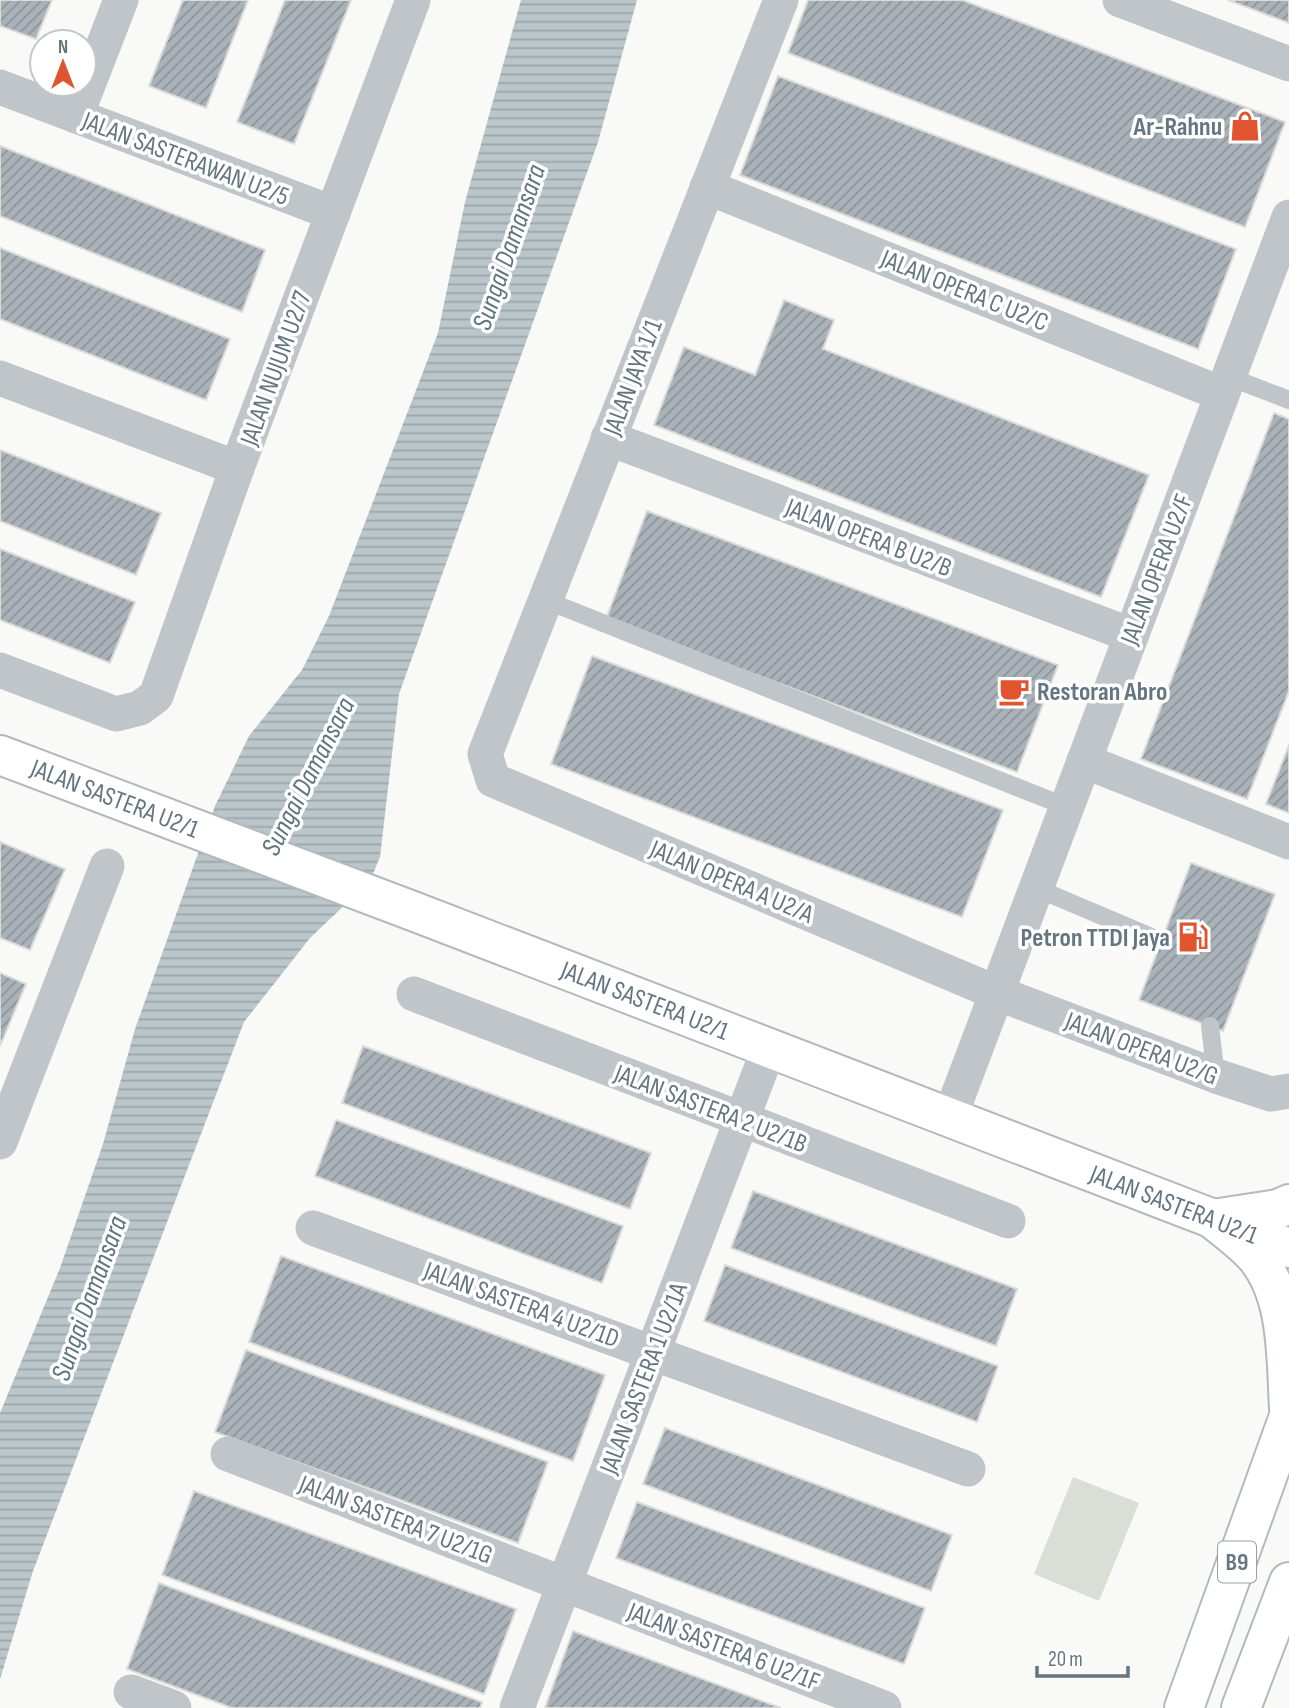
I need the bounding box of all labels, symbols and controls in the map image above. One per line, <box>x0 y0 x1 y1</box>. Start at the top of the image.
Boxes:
north arrow <box>28 28 98 98</box>
text: N <box>58 36 68 59</box>
street label: JALAN SASTERAWAN U2/5 <box>77 105 293 213</box>
shop icon: Ar-Rahnu <box>1228 109 1262 143</box>
place label: Ar-Rahnu <box>1133 112 1222 143</box>
water label: Sungai Damansara <box>466 160 553 334</box>
street label: JALAN OPERA C U2/C <box>875 243 1053 339</box>
street label: JALAN NUJUM U2/7 <box>234 287 319 451</box>
street label: JALAN JAYA 1/1 <box>597 315 670 441</box>
street label: JALAN OPERA U2/F <box>1114 490 1200 650</box>
street label: JALAN OPERA B U2/B <box>780 492 956 584</box>
cafe icon: Restoran Abro <box>997 674 1031 708</box>
place label: Restoran Abro <box>1037 677 1167 708</box>
water label: Sungai Damansara <box>254 692 363 861</box>
street label: JALAN SASTERA U2/1 <box>25 753 203 846</box>
street label: JALAN OPERA A U2/A <box>644 834 818 931</box>
fuel station icon: Petron TTDI Jaya <box>1176 920 1210 954</box>
place label: Petron TTDI Jaya <box>1020 923 1170 954</box>
street label: JALAN SASTERA U2/1 <box>555 955 733 1048</box>
street label: JALAN OPERA U2/G <box>1060 1006 1222 1093</box>
street label: JALAN SASTERA 2 U2/1B <box>609 1058 811 1160</box>
street label: JALAN SASTERA U2/1 <box>1084 1159 1262 1252</box>
water label: Sungai Damansara <box>44 1211 135 1385</box>
street label: JALAN SASTERA 4 U2/1D <box>419 1255 623 1355</box>
street label: JALAN SASTERA 1 U2/1A <box>593 1278 695 1479</box>
street label: JALAN SASTERA 7 U2/1G <box>293 1469 497 1572</box>
road number: B9 <box>1218 1542 1256 1582</box>
street label: JALAN SASTERA 6 U2/1F <box>622 1596 824 1698</box>
scale bar <box>1037 1634 1128 1678</box>
text: 20 m <box>1048 1647 1083 1672</box>

